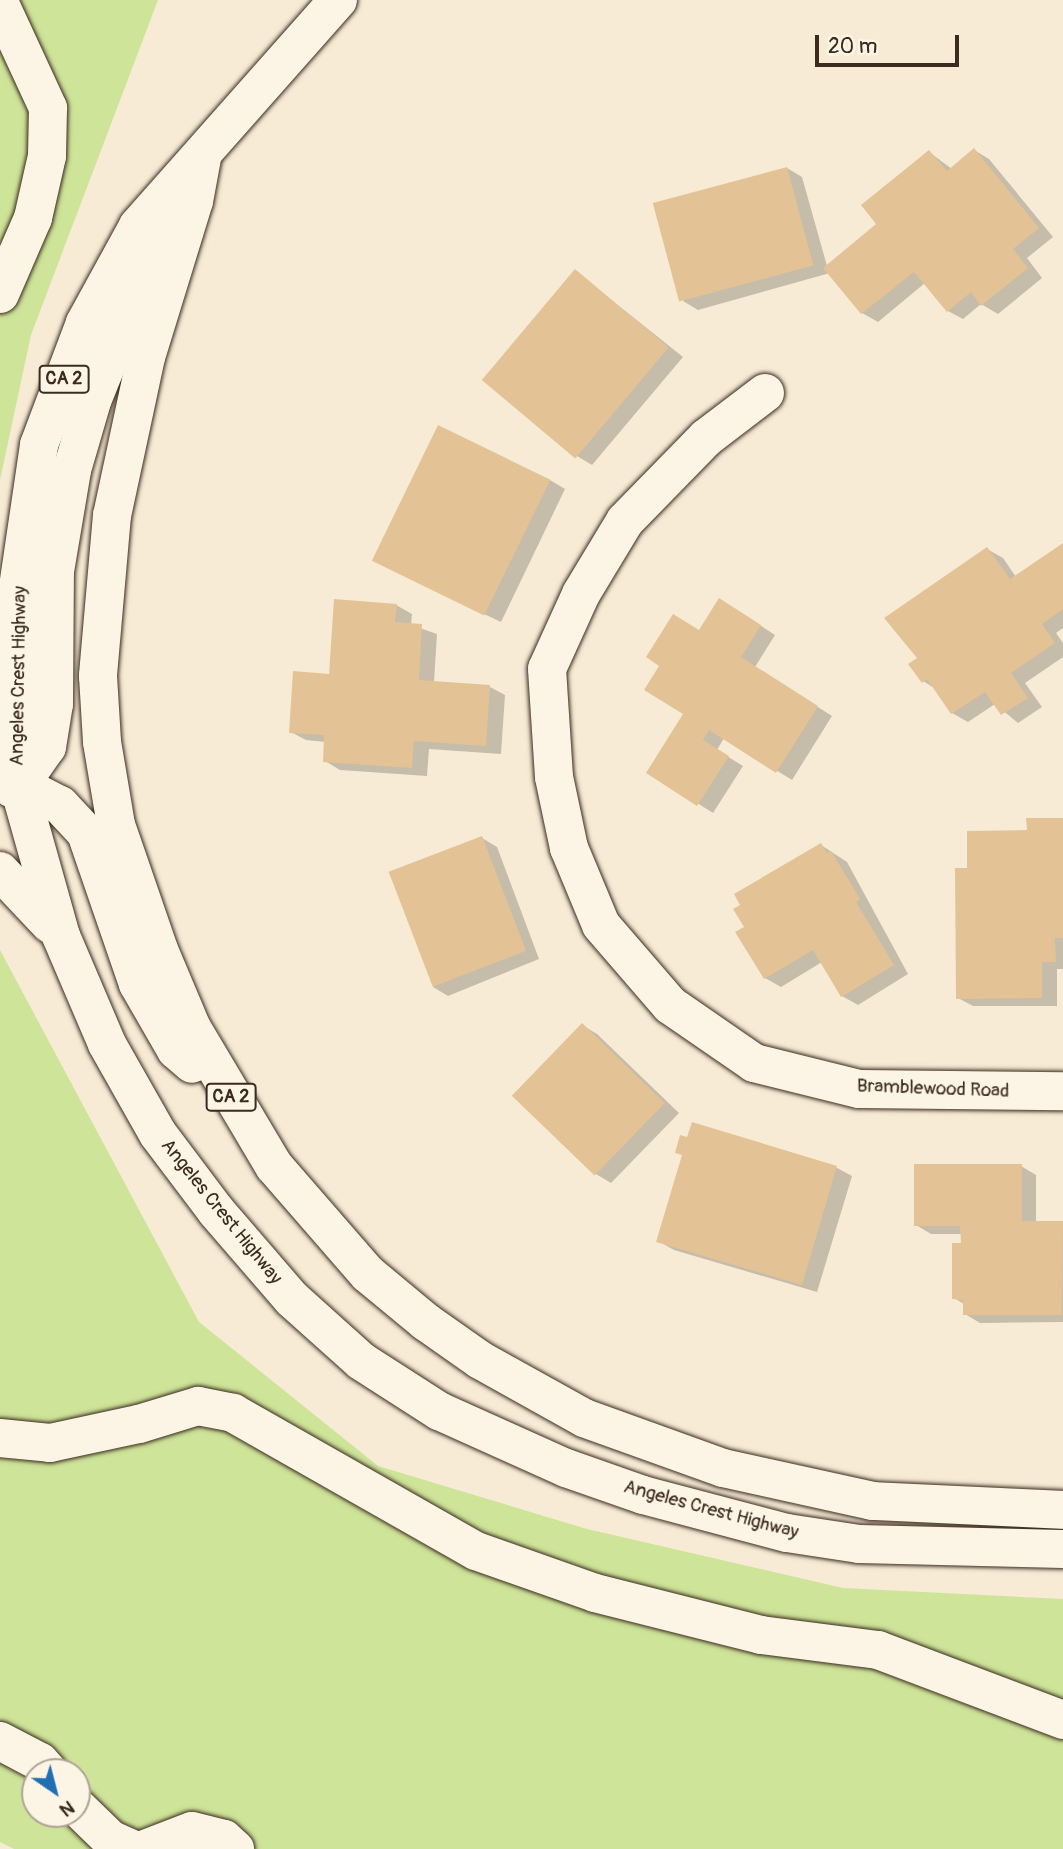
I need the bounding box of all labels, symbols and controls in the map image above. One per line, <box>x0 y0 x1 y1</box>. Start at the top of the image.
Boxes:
scale bar <box>818 21 962 65</box>
text: 20 m <box>828 33 877 60</box>
road number: CA 2 <box>38 365 90 394</box>
street label: Angeles Crest Highway <box>6 586 32 766</box>
street label: Bramblewood Road <box>856 1075 1010 1103</box>
road number: CA 2 <box>205 1082 257 1112</box>
street label: Angeles Crest Highway <box>155 1135 287 1289</box>
street label: Angeles Crest Highway <box>621 1476 801 1544</box>
north arrow <box>21 1758 91 1828</box>
text: N <box>55 1795 79 1822</box>

